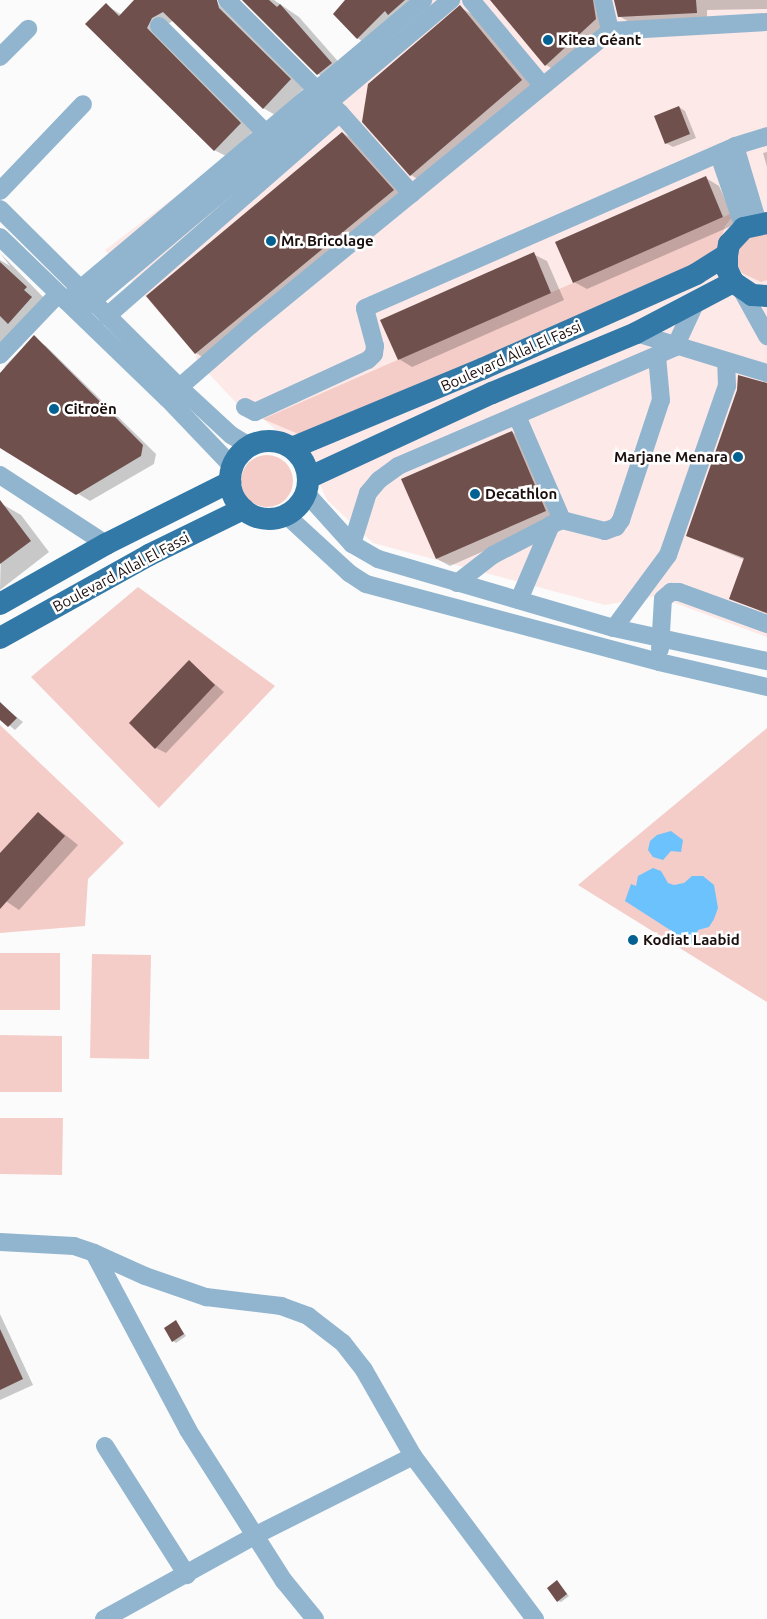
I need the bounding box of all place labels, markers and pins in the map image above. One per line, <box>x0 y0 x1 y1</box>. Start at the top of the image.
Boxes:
place label: Kitea Géant <box>558 31 641 49</box>
marker: Kitea Géant <box>542 34 554 46</box>
place label: Mr. Bricolage <box>281 232 374 250</box>
marker: Mr. Bricolage <box>265 235 277 247</box>
place label: Citroën <box>64 400 117 418</box>
marker: Citroën <box>48 403 60 415</box>
place label: Marjane Menara <box>614 448 728 466</box>
marker: Marjane Menara <box>732 451 744 463</box>
place label: Decathlon <box>485 485 557 503</box>
marker: Decathlon <box>469 488 481 500</box>
place label: Kodiat Laabid <box>643 931 740 949</box>
marker: Kodiat Laabid <box>627 934 639 946</box>

